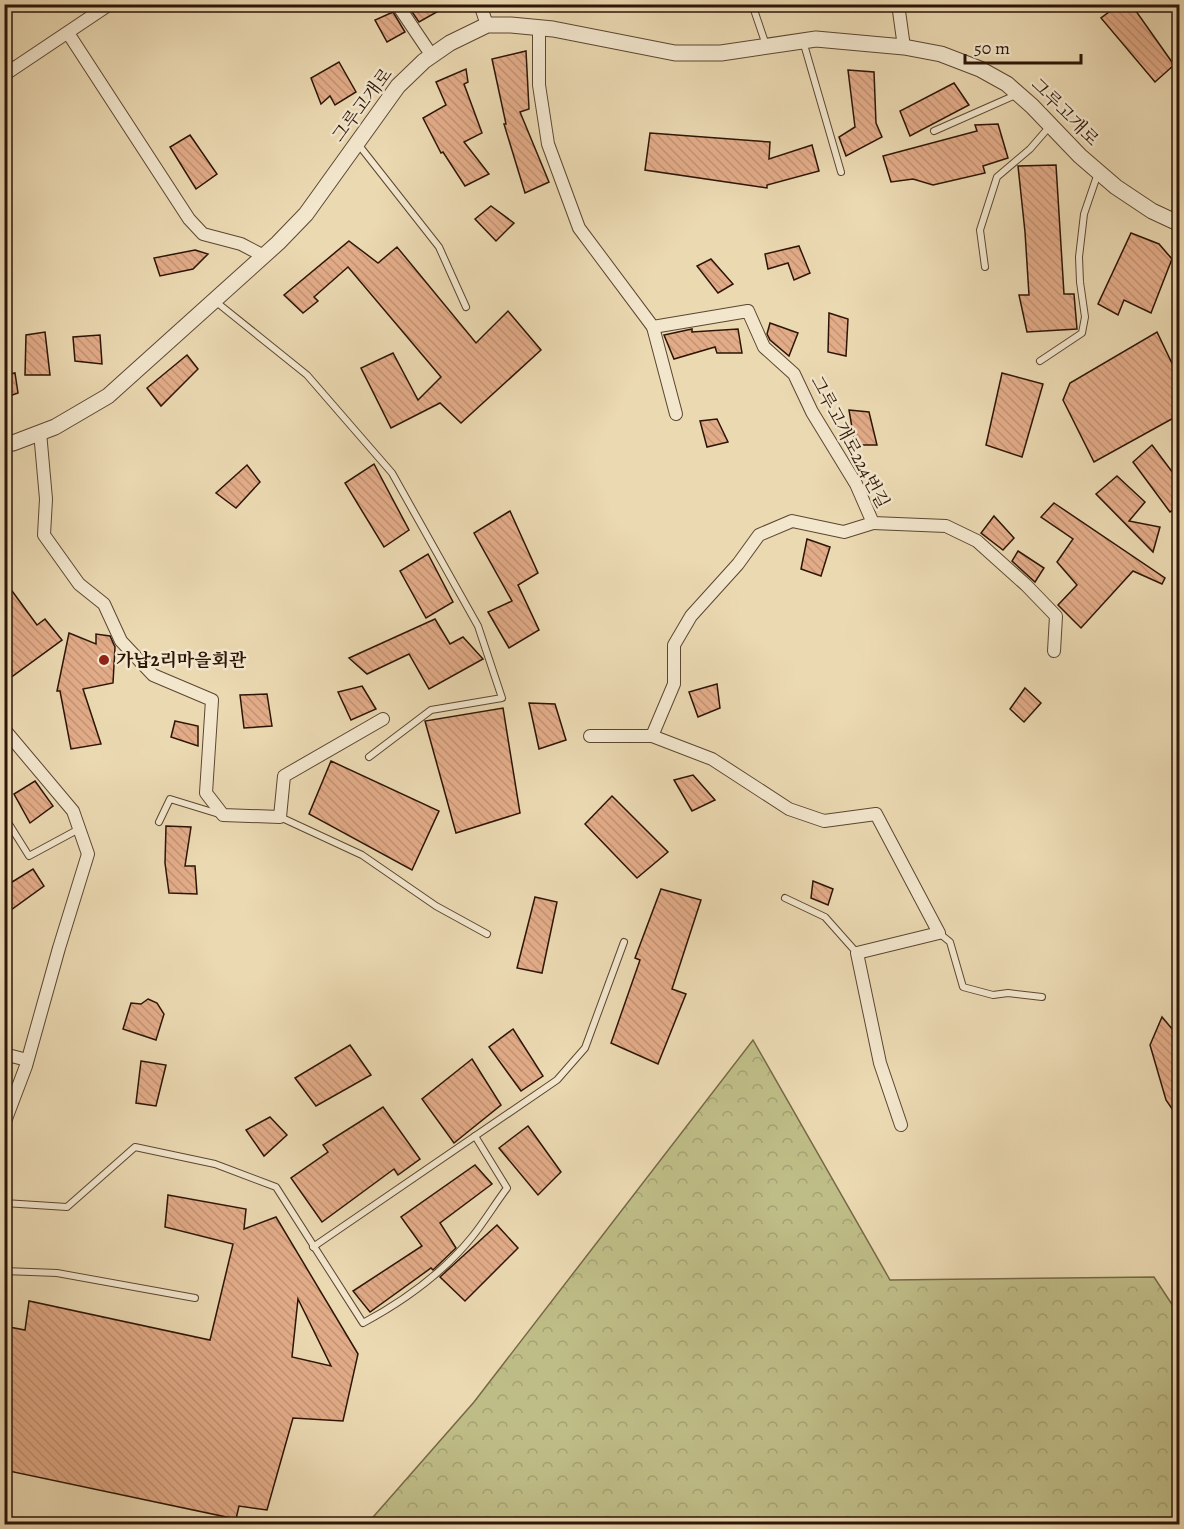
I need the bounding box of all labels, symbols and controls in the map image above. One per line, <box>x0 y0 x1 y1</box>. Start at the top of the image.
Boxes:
scale bar <box>965 27 1080 65</box>
text: 50 m <box>974 36 1010 60</box>
street label: 그루고개로 <box>326 63 398 147</box>
street label: 그루고개로 <box>1026 73 1104 151</box>
street label: 그루고개로224번길 <box>805 371 895 513</box>
place label: 가납2리마을회관 <box>116 648 247 672</box>
marker: 가납2리마을회관 <box>97 653 111 667</box>

